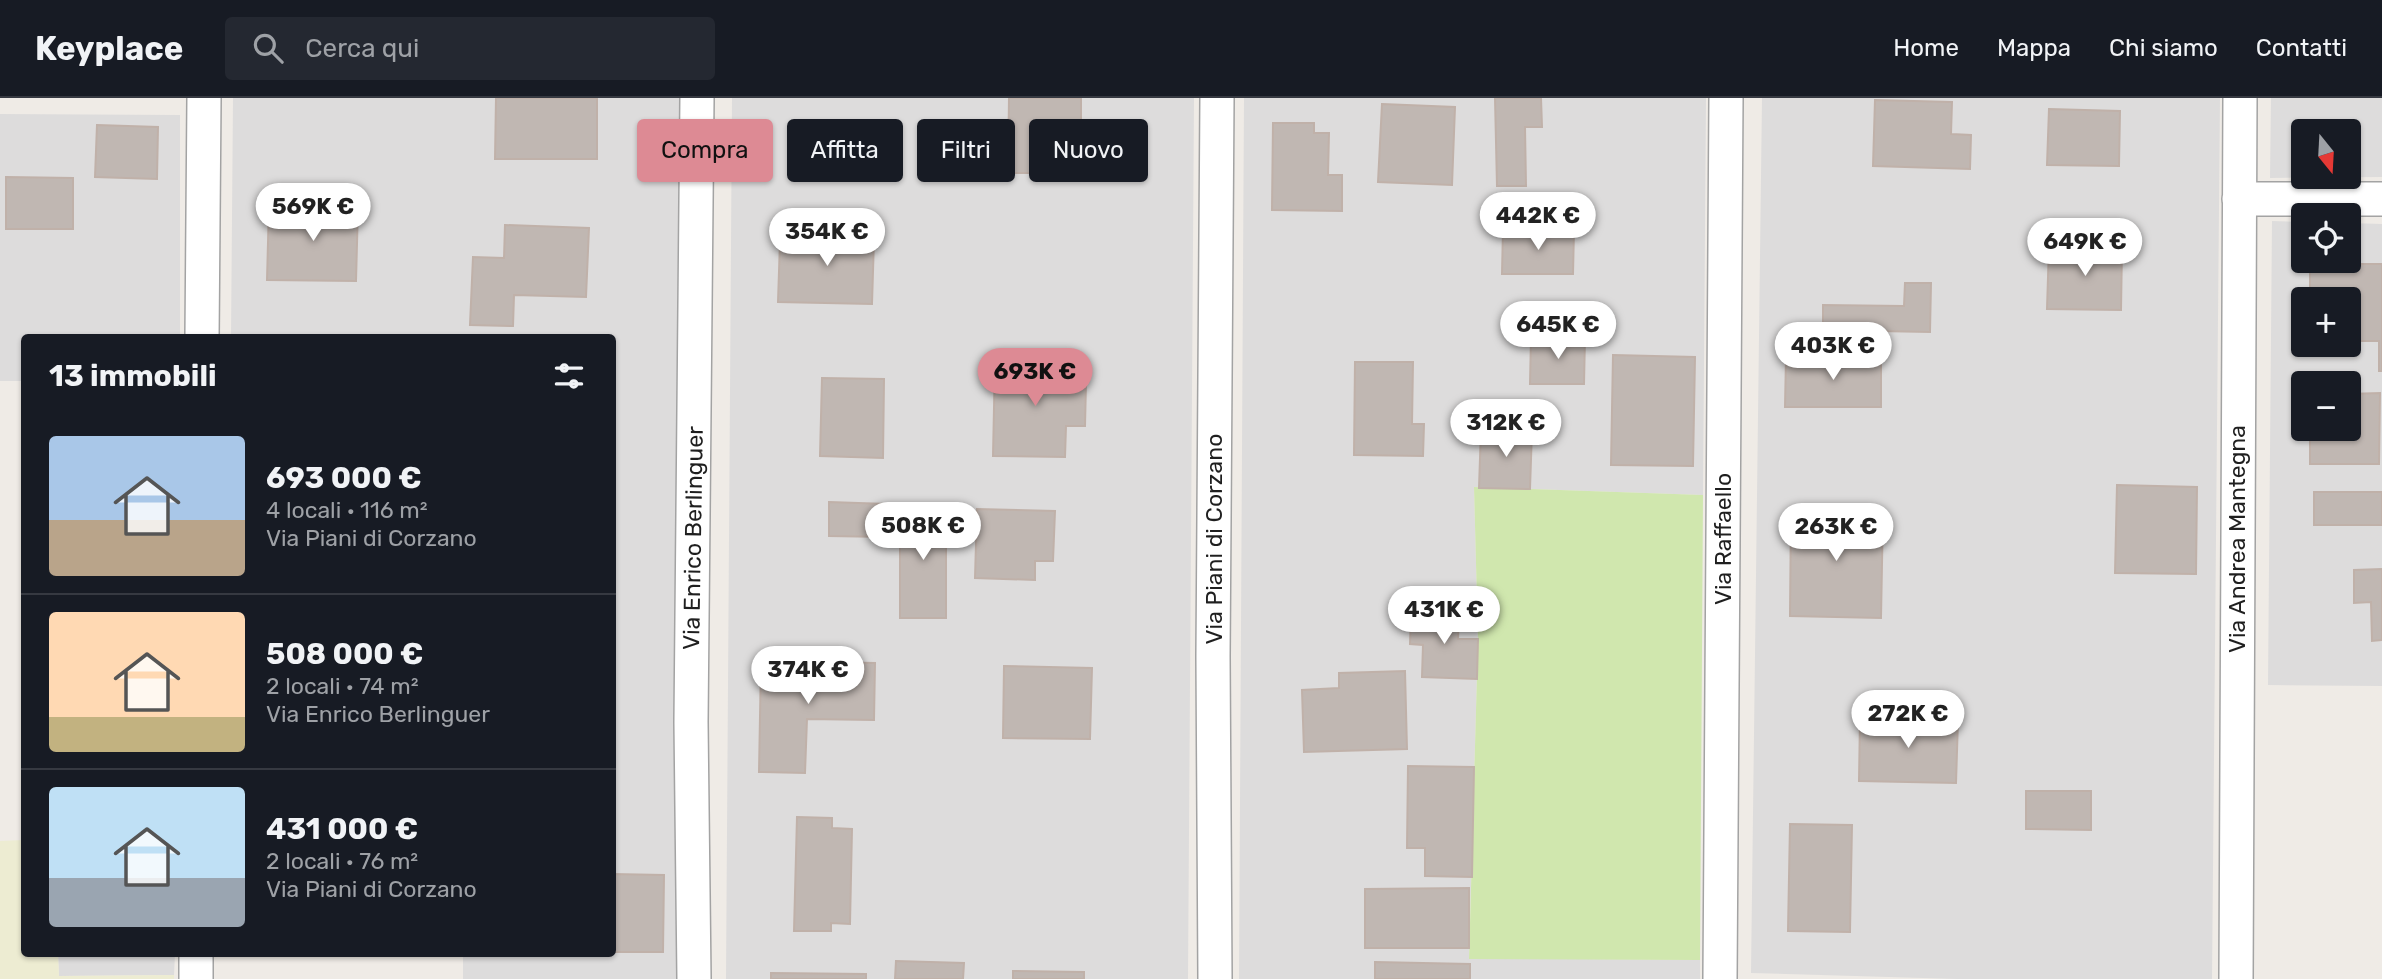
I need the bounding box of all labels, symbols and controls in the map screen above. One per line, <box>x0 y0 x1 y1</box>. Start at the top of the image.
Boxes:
search box <box>225 17 715 80</box>
text: Keyplace <box>35 29 183 68</box>
icon: search <box>249 29 287 67</box>
text: Cerca qui <box>305 33 419 64</box>
text: Home <box>1893 34 1959 62</box>
text: Mappa <box>1997 34 2071 62</box>
text: Chi siamo <box>2109 34 2218 62</box>
text: Contatti <box>2256 34 2347 62</box>
chip: Compra <box>637 119 773 182</box>
chip: Affitta <box>787 119 903 182</box>
chip: Filtri <box>917 119 1015 182</box>
chip: Nuovo <box>1029 119 1148 182</box>
north arrow <box>2291 119 2361 189</box>
map controls <box>2291 119 2361 441</box>
pin: 569K € <box>256 184 370 243</box>
text: 569K € <box>272 192 354 220</box>
pin: 442K € <box>1481 192 1595 252</box>
text: 442K € <box>1496 201 1580 229</box>
button: locate <box>2291 203 2361 273</box>
pin: 354K € <box>770 208 884 268</box>
text: 354K € <box>785 217 869 245</box>
pin: 649K € <box>2028 218 2142 278</box>
text: 649K € <box>2043 227 2127 255</box>
button: + <box>2291 287 2361 357</box>
pin: 645K € <box>1501 302 1615 361</box>
text: 645K € <box>1516 310 1600 338</box>
pin: 403K € <box>1776 322 1890 382</box>
text: 403K € <box>1791 331 1875 359</box>
pin: 693K € <box>978 348 1092 408</box>
icon: filters <box>550 357 588 395</box>
text: 693K € <box>994 357 1076 385</box>
text: 13 immobili <box>49 358 217 394</box>
button: − <box>2291 371 2361 441</box>
pin: 312K € <box>1449 400 1563 459</box>
text: 312K € <box>1466 408 1546 436</box>
street label: Via Andrea Mantegna <box>2223 425 2251 653</box>
street label: Via Enrico Berlinguer <box>677 426 709 650</box>
street label: Via Piani di Corzano <box>1200 434 1228 644</box>
text: 693 000 € <box>266 460 422 496</box>
icon: home <box>105 464 189 548</box>
street label: Via Raffaello <box>1709 473 1737 605</box>
text: 4 locali · 116 m² <box>266 496 428 524</box>
pin: 508K € <box>866 503 980 562</box>
pin: 263K € <box>1779 504 1893 563</box>
text: 508K € <box>881 511 965 539</box>
text: 263K € <box>1794 512 1878 540</box>
text: Via Piani di Corzano <box>266 524 477 552</box>
pin: 431K € <box>1387 587 1501 646</box>
text: 431K € <box>1404 595 1484 623</box>
text: 508 000 € <box>266 636 424 672</box>
icon: home <box>105 640 189 724</box>
pin: 374K € <box>751 646 865 706</box>
text: 374K € <box>767 655 849 683</box>
text: 2 locali · 74 m² <box>266 672 419 700</box>
pin: 272K € <box>1851 690 1965 750</box>
text: 272K € <box>1867 699 1949 727</box>
text: Via Enrico Berlinguer <box>266 700 490 728</box>
text: 431 000 € <box>266 811 418 847</box>
icon: home <box>105 815 189 899</box>
text: 2 locali · 76 m² <box>266 847 418 875</box>
text: Via Piani di Corzano <box>266 875 477 903</box>

